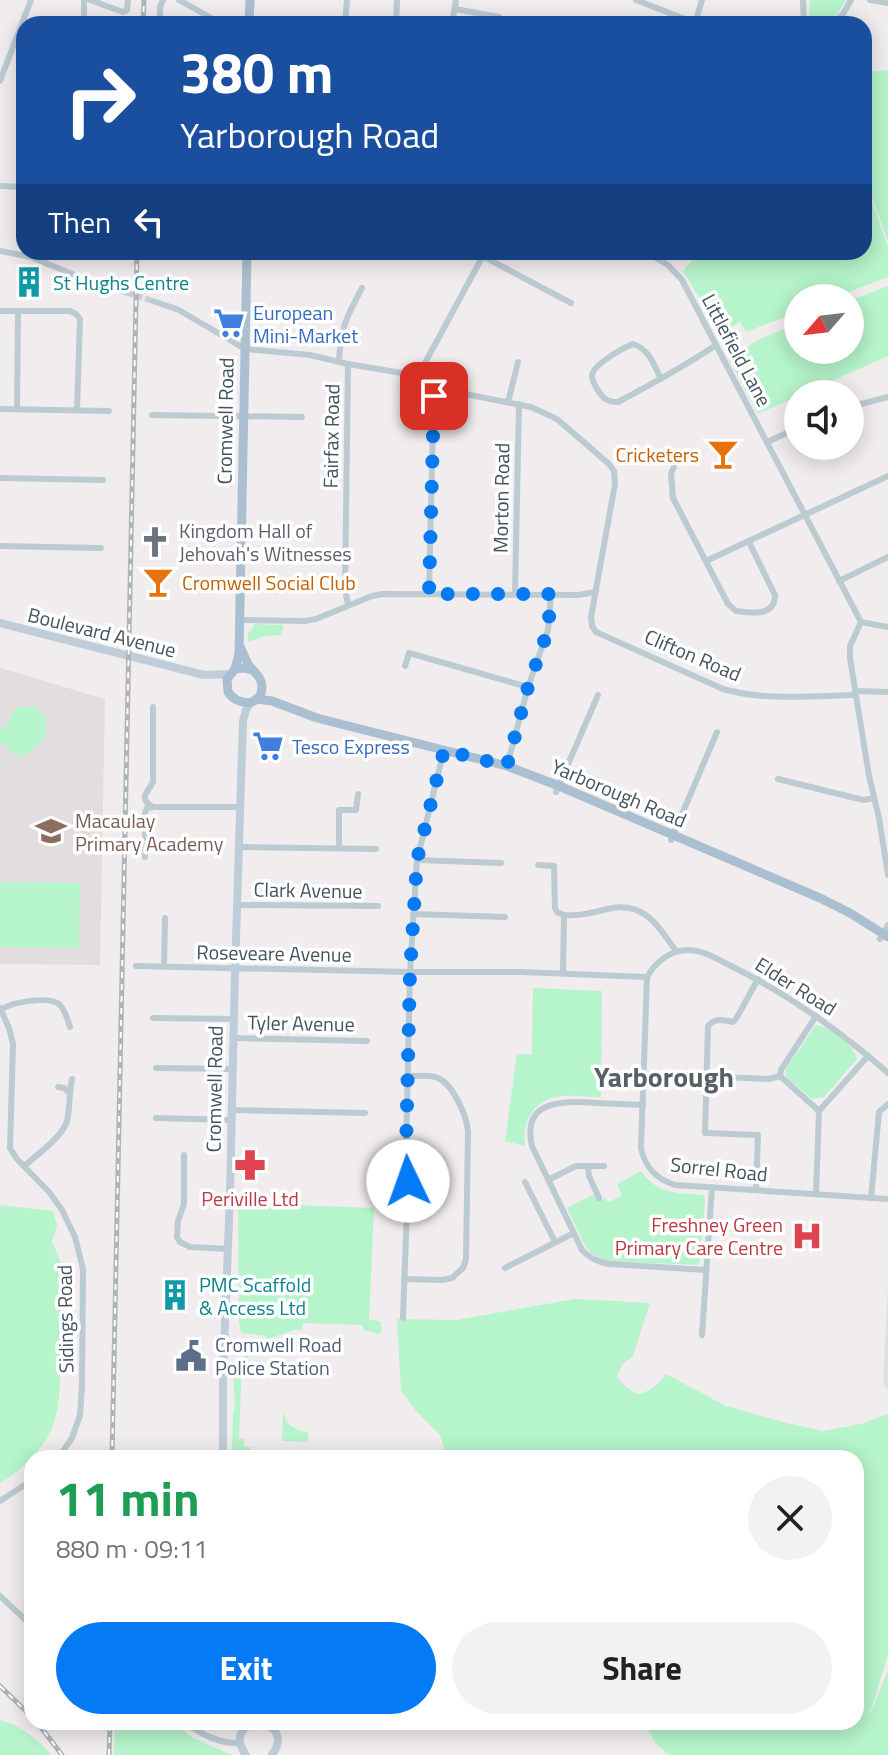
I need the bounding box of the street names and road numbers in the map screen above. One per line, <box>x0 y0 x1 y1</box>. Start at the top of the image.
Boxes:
street label: Littlefield Lane <box>694 288 780 412</box>
street label: Cromwell Road <box>208 357 242 485</box>
street label: Fairfax Road <box>315 383 347 489</box>
street label: Morton Road <box>485 443 517 553</box>
street label: Boulevard Avenue <box>25 599 179 665</box>
street label: Clifton Road <box>640 621 746 689</box>
street label: Yarborough Road <box>547 751 691 835</box>
street label: Clark Avenue <box>253 874 363 906</box>
street label: Roseveare Avenue <box>196 936 352 970</box>
street label: Elder Road <box>749 949 843 1023</box>
street label: Tyler Avenue <box>247 1007 355 1039</box>
street label: Cromwell Road <box>197 1025 231 1153</box>
street label: Sorrel Road <box>669 1148 769 1190</box>
street label: Sidings Road <box>49 1265 81 1373</box>

